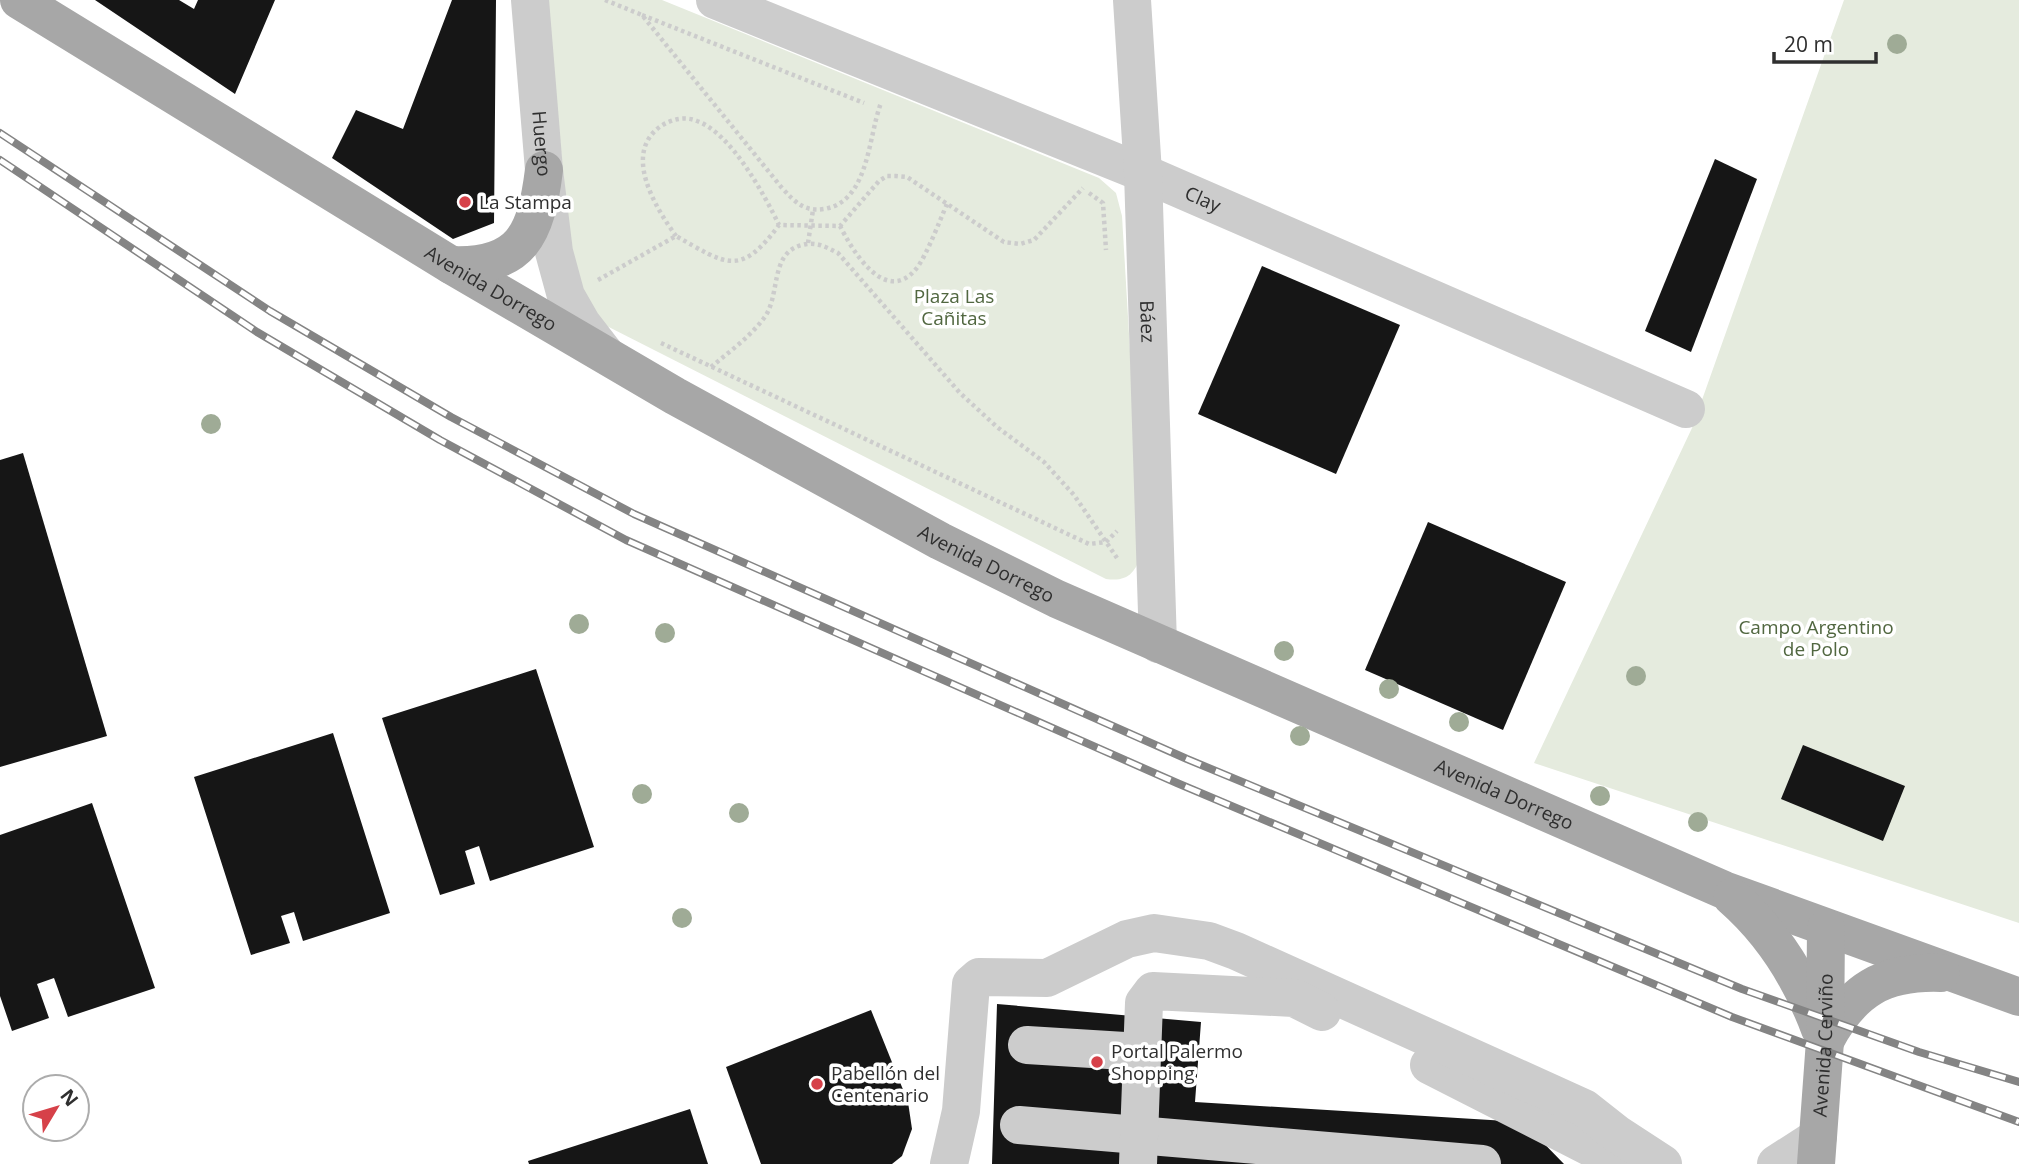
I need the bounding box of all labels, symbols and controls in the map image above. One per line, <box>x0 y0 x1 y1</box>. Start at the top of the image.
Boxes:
scale bar <box>1774 21 1876 65</box>
text: 20 m <box>1784 30 1833 58</box>
street label: Huergo <box>526 110 558 178</box>
street label: Clay <box>1181 180 1225 219</box>
place label: La Stampa <box>479 189 572 215</box>
marker: La Stampa <box>457 194 473 210</box>
street label: Avenida Dorrego <box>420 239 562 337</box>
park label: Plaza Las Cañitas <box>914 283 994 331</box>
street label: Báez <box>1134 300 1161 343</box>
street label: Avenida Dorrego <box>914 519 1059 609</box>
park label: Campo Argentino de Polo <box>1738 614 1894 662</box>
street label: Avenida Dorrego <box>1431 752 1578 836</box>
street label: Avenida Cerviño <box>1806 973 1839 1118</box>
place label: Portal Palermo Shopping <box>1111 1038 1243 1086</box>
marker: Portal Palermo Shopping <box>1089 1054 1105 1070</box>
place label: Pabellón del Centenario <box>831 1060 940 1108</box>
north arrow <box>21 1073 91 1143</box>
marker: Pabellón del Centenario <box>809 1076 825 1092</box>
text: N <box>54 1083 84 1112</box>

